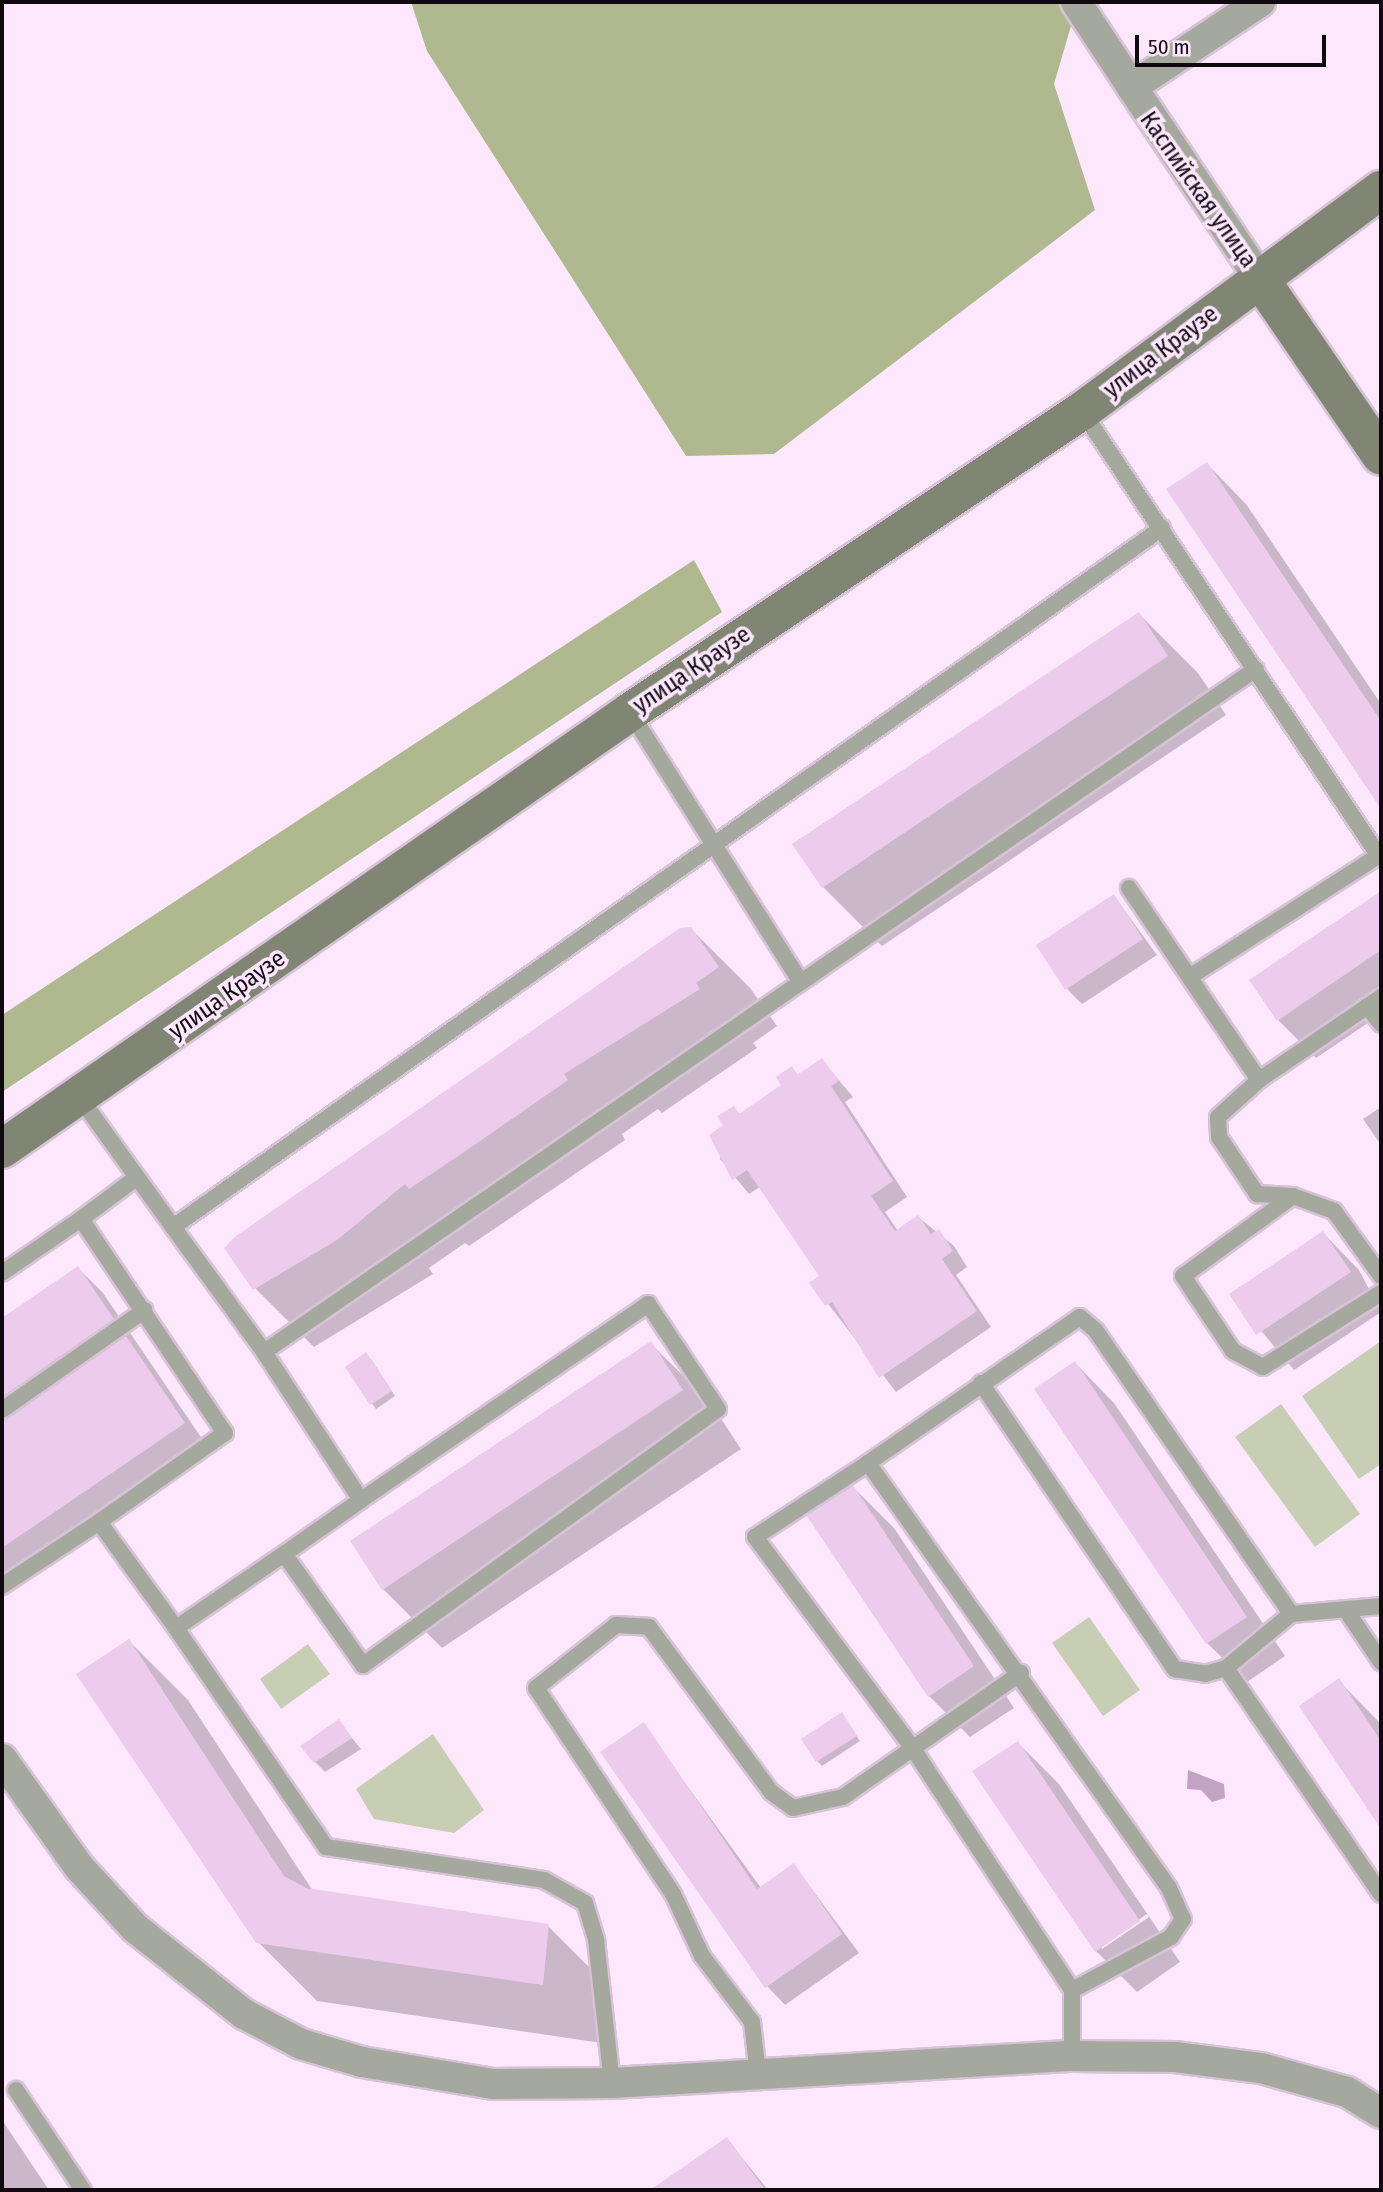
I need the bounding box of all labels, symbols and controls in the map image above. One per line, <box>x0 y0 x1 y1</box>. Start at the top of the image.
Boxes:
scale bar <box>1138 21 1329 65</box>
text: 50 m <box>1148 34 1190 60</box>
street label: Каспийская улица <box>1134 106 1262 274</box>
street label: улица Краузе <box>1098 300 1224 404</box>
street label: улица Краузе <box>628 620 756 720</box>
street label: улица Краузе <box>163 944 291 1046</box>

